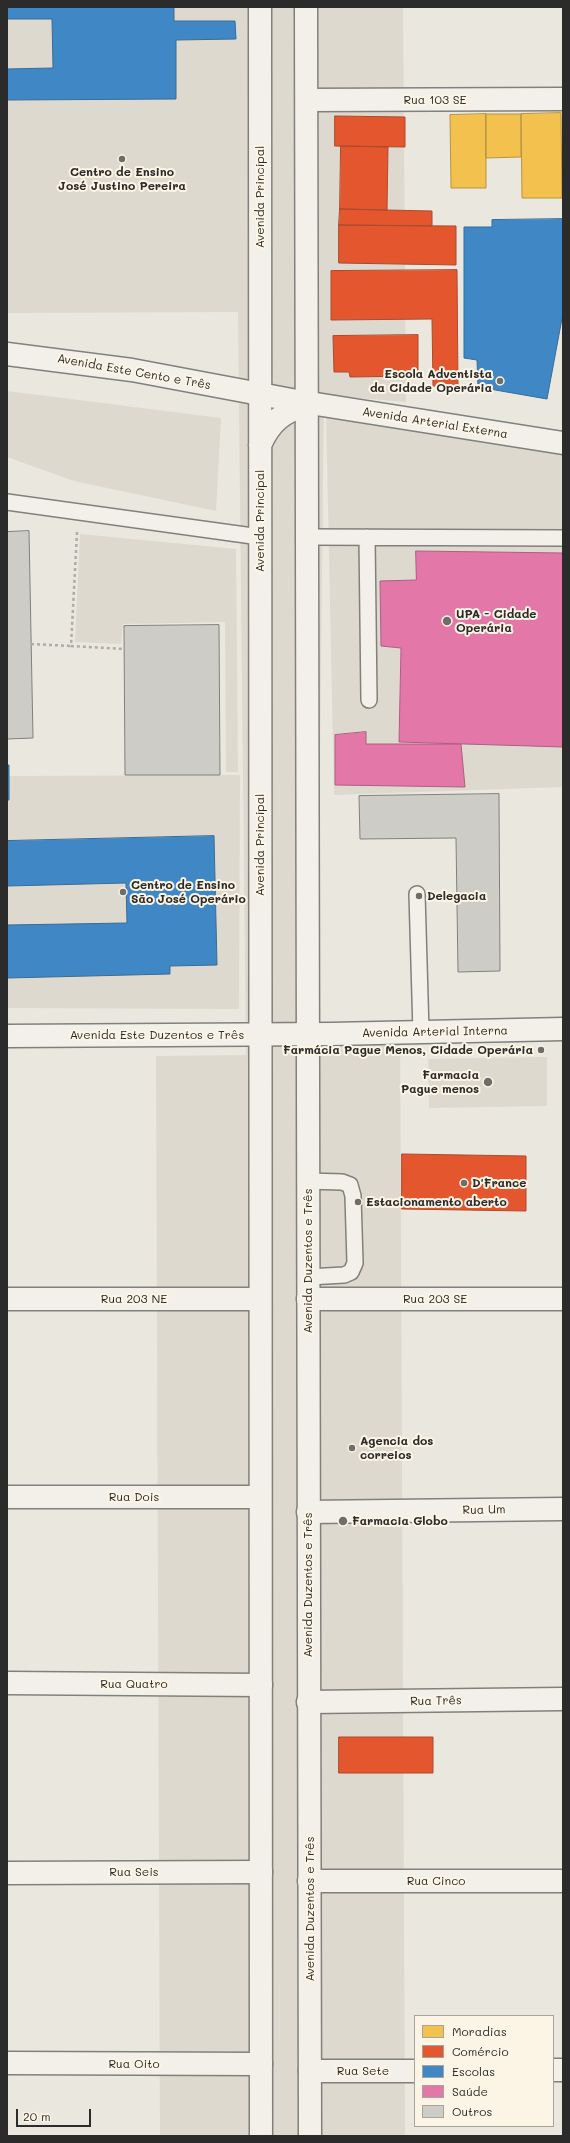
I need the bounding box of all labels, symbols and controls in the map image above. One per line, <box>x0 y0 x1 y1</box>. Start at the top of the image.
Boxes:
street label: Rua 103 SE <box>404 93 466 107</box>
street label: Avenida Principal <box>253 146 267 248</box>
marker: Centro de Ensino José Justino Pereira <box>117 154 127 164</box>
place label: Centro de Ensino José Justino Pereira <box>58 165 186 193</box>
street label: Avenida Este Cento e Três <box>56 351 212 393</box>
place label: Escola Adventista da Cidade Operária <box>370 367 492 395</box>
marker: Escola Adventista da Cidade Operária <box>495 376 505 386</box>
street label: Avenida Arterial Externa <box>361 404 509 442</box>
street label: Avenida Principal <box>253 470 267 572</box>
place label: UPA - Cidade Operária <box>456 607 536 635</box>
marker: UPA - Cidade Operária <box>441 615 453 627</box>
street label: Avenida Principal <box>253 794 267 896</box>
place label: Centro de Ensino São José Operário <box>131 878 246 906</box>
marker: Centro de Ensino São José Operário <box>118 887 128 897</box>
place label: Delegacia <box>427 889 486 903</box>
marker: Delegacia <box>414 891 424 901</box>
street label: Avenida Arterial Interna <box>362 1024 508 1040</box>
street label: Avenida Este Duzentos e Três <box>70 1028 244 1042</box>
place label: Farmácia Pague Menos, Cidade Operária <box>283 1043 533 1057</box>
marker: Farmácia Pague Menos, Cidade Operária <box>536 1045 546 1055</box>
place label: Farmacia Pague menos <box>401 1068 479 1096</box>
marker: Farmacia Pague menos <box>482 1076 494 1088</box>
place label: D'France <box>472 1176 526 1190</box>
marker: D'France <box>459 1178 469 1188</box>
street label: Avenida Duzentos e Três <box>301 1188 315 1334</box>
place label: Estacionamento aberto <box>366 1195 507 1209</box>
marker: Estacionamento aberto <box>353 1197 363 1207</box>
street label: Rua 203 NE <box>101 1292 167 1306</box>
street label: Rua 203 SE <box>403 1292 467 1306</box>
place label: Agencia dos correios <box>360 1434 433 1462</box>
marker: Agencia dos correios <box>347 1443 357 1453</box>
street label: Rua Dois <box>109 1490 159 1504</box>
street label: Rua Um <box>462 1502 506 1518</box>
street label: Avenida Duzentos e Três <box>301 1512 315 1658</box>
place label: Farmacia Globo <box>352 1514 448 1528</box>
marker: Farmacia Globo <box>337 1515 349 1527</box>
street label: Rua Quatro <box>100 1677 168 1691</box>
street label: Rua Três <box>410 1693 462 1709</box>
street label: Avenida Duzentos e Três <box>303 1836 317 1982</box>
street label: Rua Seis <box>109 1865 159 1879</box>
street label: Rua Cinco <box>407 1874 465 1888</box>
legend <box>414 2015 554 2127</box>
text: Moradias <box>452 2023 507 2039</box>
text: Comércio <box>452 2043 509 2059</box>
street label: Rua Oito <box>108 2057 160 2071</box>
text: Escolas <box>452 2063 495 2079</box>
street label: Rua Sete <box>337 2064 389 2078</box>
text: Saúde <box>452 2083 488 2099</box>
scale bar <box>18 2101 93 2127</box>
text: Outros <box>452 2103 492 2119</box>
text: 20 m <box>23 2108 51 2124</box>

